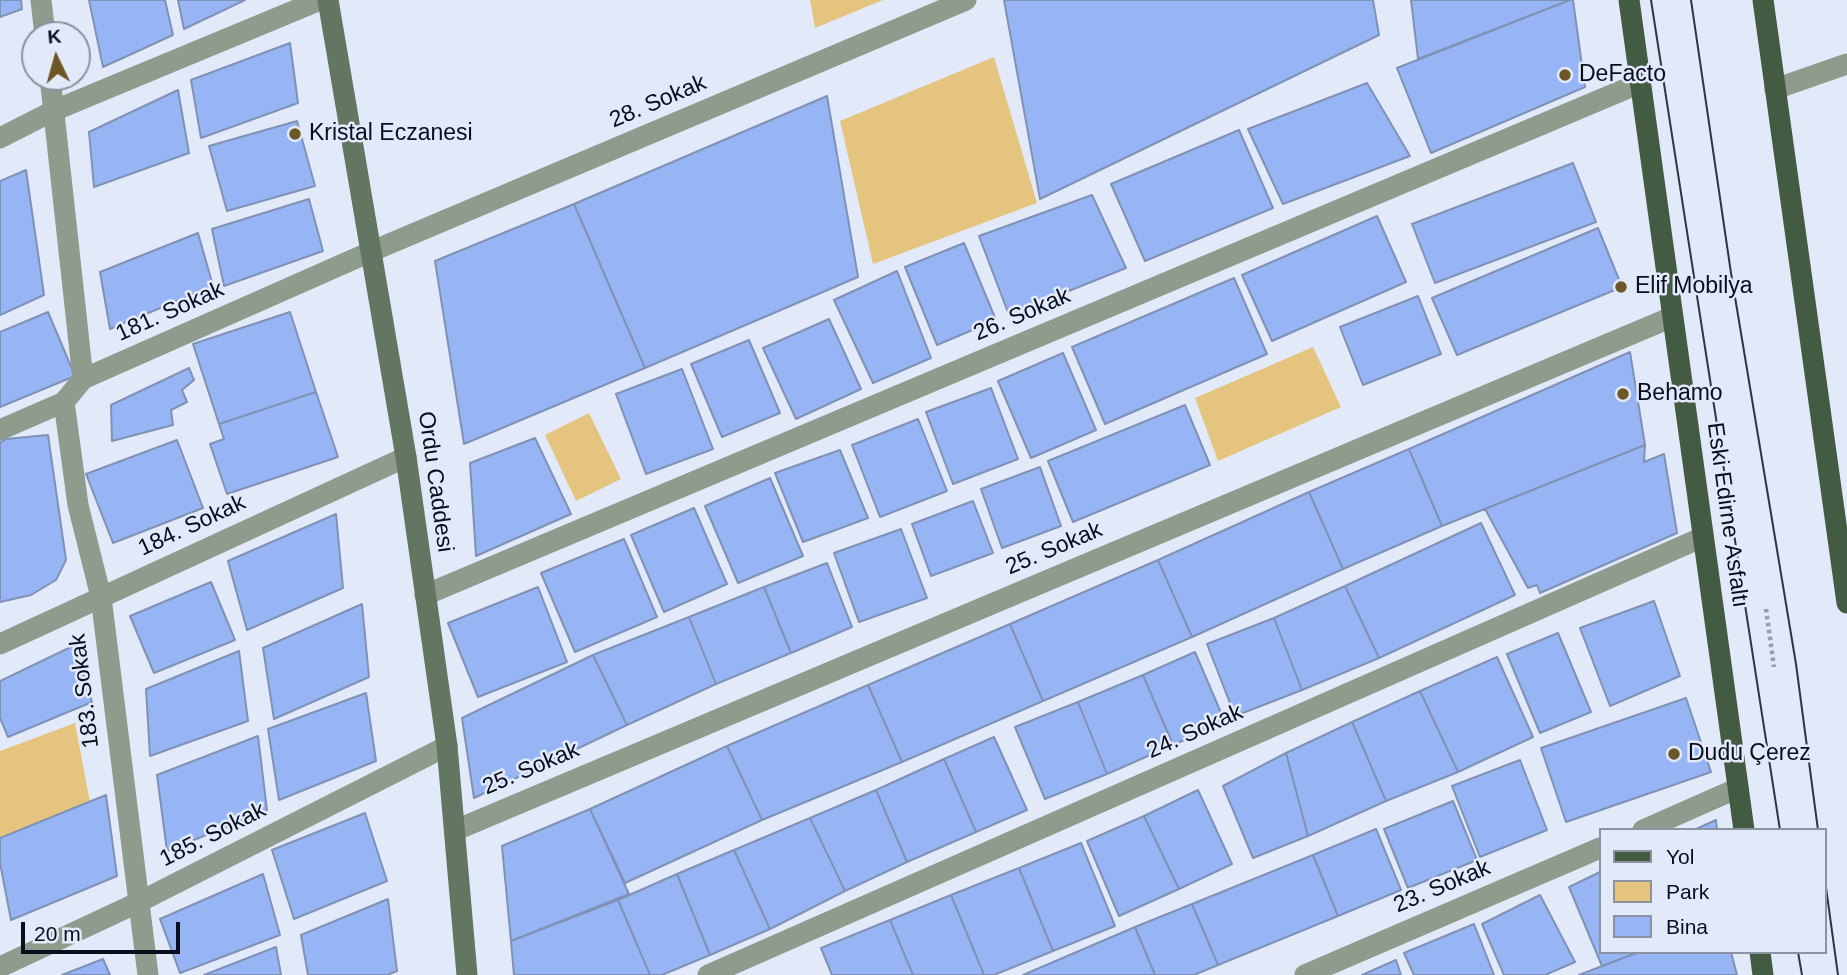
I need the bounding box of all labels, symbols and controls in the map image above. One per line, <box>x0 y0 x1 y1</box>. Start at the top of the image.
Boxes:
north arrow <box>21 21 91 91</box>
text: K <box>47 26 62 48</box>
place label: DeFacto <box>1579 61 1666 89</box>
marker: DeFacto <box>1557 67 1573 83</box>
street label: 28. Sokak <box>606 69 710 135</box>
place label: Kristal Eczanesi <box>309 120 473 148</box>
marker: Kristal Eczanesi <box>287 126 303 142</box>
place label: Elif Mobilya <box>1635 273 1753 301</box>
street label: 181. Sokak <box>112 276 228 348</box>
marker: Elif Mobilya <box>1613 279 1629 295</box>
street label: 26. Sokak <box>970 282 1074 348</box>
place label: Behamo <box>1637 380 1723 408</box>
marker: Behamo <box>1615 386 1631 402</box>
street label: Ordu Caddesi <box>411 410 459 554</box>
street label: Eski Edirne Asfaltı <box>1700 421 1754 609</box>
street label: 184. Sokak <box>134 489 250 563</box>
street label: 25. Sokak <box>1002 516 1106 582</box>
street label: 183. Sokak <box>64 632 106 750</box>
street label: 24. Sokak <box>1143 699 1247 765</box>
street label: 25. Sokak <box>479 736 583 802</box>
place label: Dudu Çerez <box>1688 740 1811 768</box>
marker: Dudu Çerez <box>1666 746 1682 762</box>
street label: 185. Sokak <box>155 797 271 873</box>
legend <box>1598 828 1826 954</box>
text: Yol <box>1666 845 1694 868</box>
street label: 23. Sokak <box>1390 854 1494 920</box>
text: Park <box>1666 880 1709 903</box>
scale bar <box>24 908 184 952</box>
text: Bina <box>1666 915 1708 938</box>
text: 20 m <box>34 922 81 945</box>

